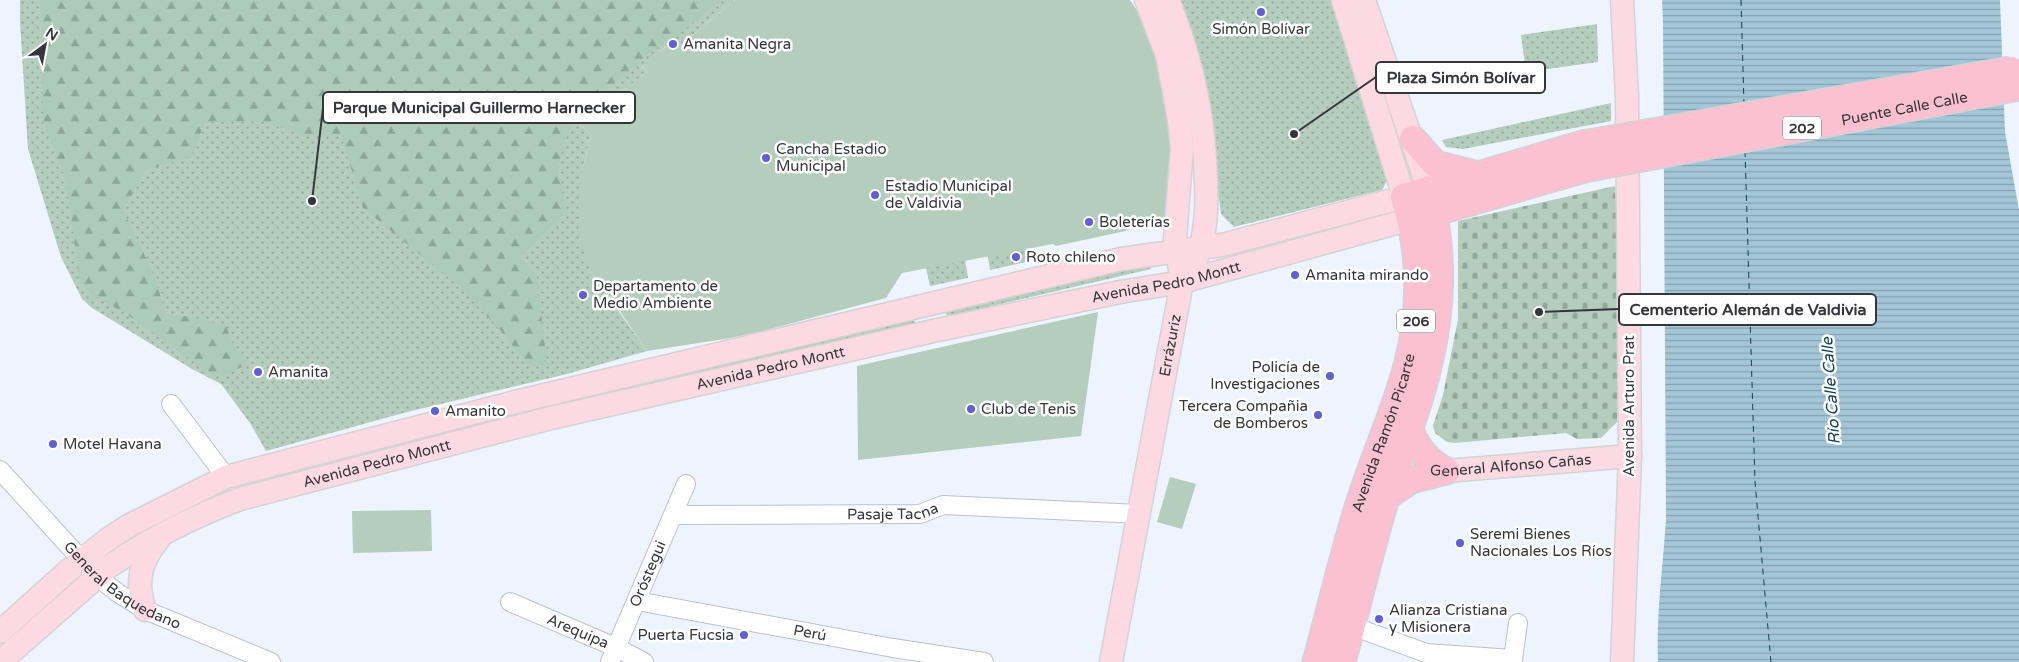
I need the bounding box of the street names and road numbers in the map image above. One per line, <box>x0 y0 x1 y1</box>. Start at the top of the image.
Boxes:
street label: Puente Calle Calle <box>1840 88 1969 129</box>
road number: 202 <box>1783 116 1821 140</box>
street label: Avenida Pedro Montt <box>1090 257 1243 307</box>
road number: 206 <box>1397 310 1435 332</box>
street label: Errázuriz <box>1156 313 1185 378</box>
street label: Avenida Arturo Prat <box>1620 335 1638 477</box>
street label: Avenida Pedro Montt <box>694 342 847 394</box>
street label: Avenida Ramón Picarte <box>1348 352 1419 515</box>
street label: Avenida Pedro Montt <box>301 435 453 491</box>
street label: General Alfonso Cañas <box>1430 450 1592 480</box>
street label: Pasaje Tacna <box>847 499 941 523</box>
street label: General Baquedano <box>60 537 184 633</box>
street label: Oróstegui <box>626 538 670 610</box>
street label: Arequipa <box>544 610 612 652</box>
street label: Perú <box>792 621 828 645</box>

